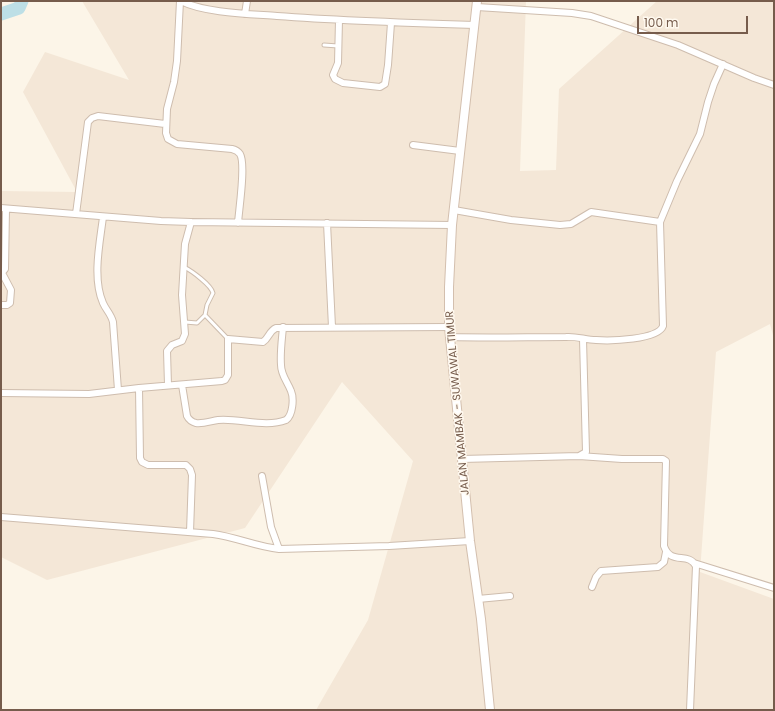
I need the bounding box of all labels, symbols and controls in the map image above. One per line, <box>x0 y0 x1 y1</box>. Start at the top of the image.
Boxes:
scale bar <box>639 8 750 34</box>
text: 100 m <box>644 14 678 31</box>
street label: JALAN MAMBAK - SUWAWAL TIMUR <box>443 310 473 496</box>

